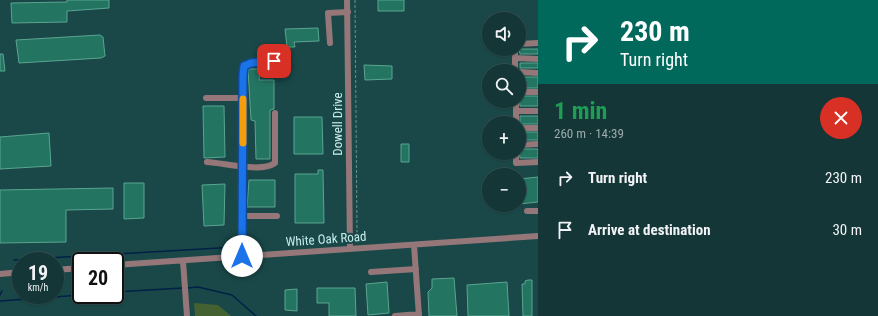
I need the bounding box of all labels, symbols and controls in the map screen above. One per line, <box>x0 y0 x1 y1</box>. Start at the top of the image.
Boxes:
map controls <box>482 12 526 212</box>
button: sound <box>482 12 526 56</box>
text: 230 m <box>620 15 690 48</box>
icon: right <box>554 16 606 68</box>
pin <box>257 44 291 78</box>
text: Turn right <box>620 49 688 70</box>
icon: arrive <box>263 50 285 72</box>
button: search <box>482 64 526 108</box>
street label: Dowell Drive <box>330 92 345 156</box>
text: 1 min <box>554 97 607 125</box>
button: close <box>820 97 862 139</box>
button: + <box>482 116 526 160</box>
text: 260 m · 14:39 <box>554 126 624 141</box>
icon: right <box>554 167 576 189</box>
button: − <box>482 168 526 212</box>
text: Turn right <box>588 169 647 187</box>
text: 230 m <box>825 169 862 187</box>
icon: arrive <box>554 219 576 241</box>
text: Arrive at destination <box>588 221 711 239</box>
text: 30 m <box>832 221 862 239</box>
street label: White Oak Road <box>285 229 367 249</box>
position arrow <box>221 235 263 277</box>
speed limit sign: 20 <box>72 252 124 304</box>
text: 19 <box>28 261 48 285</box>
text: km/h <box>28 282 48 293</box>

